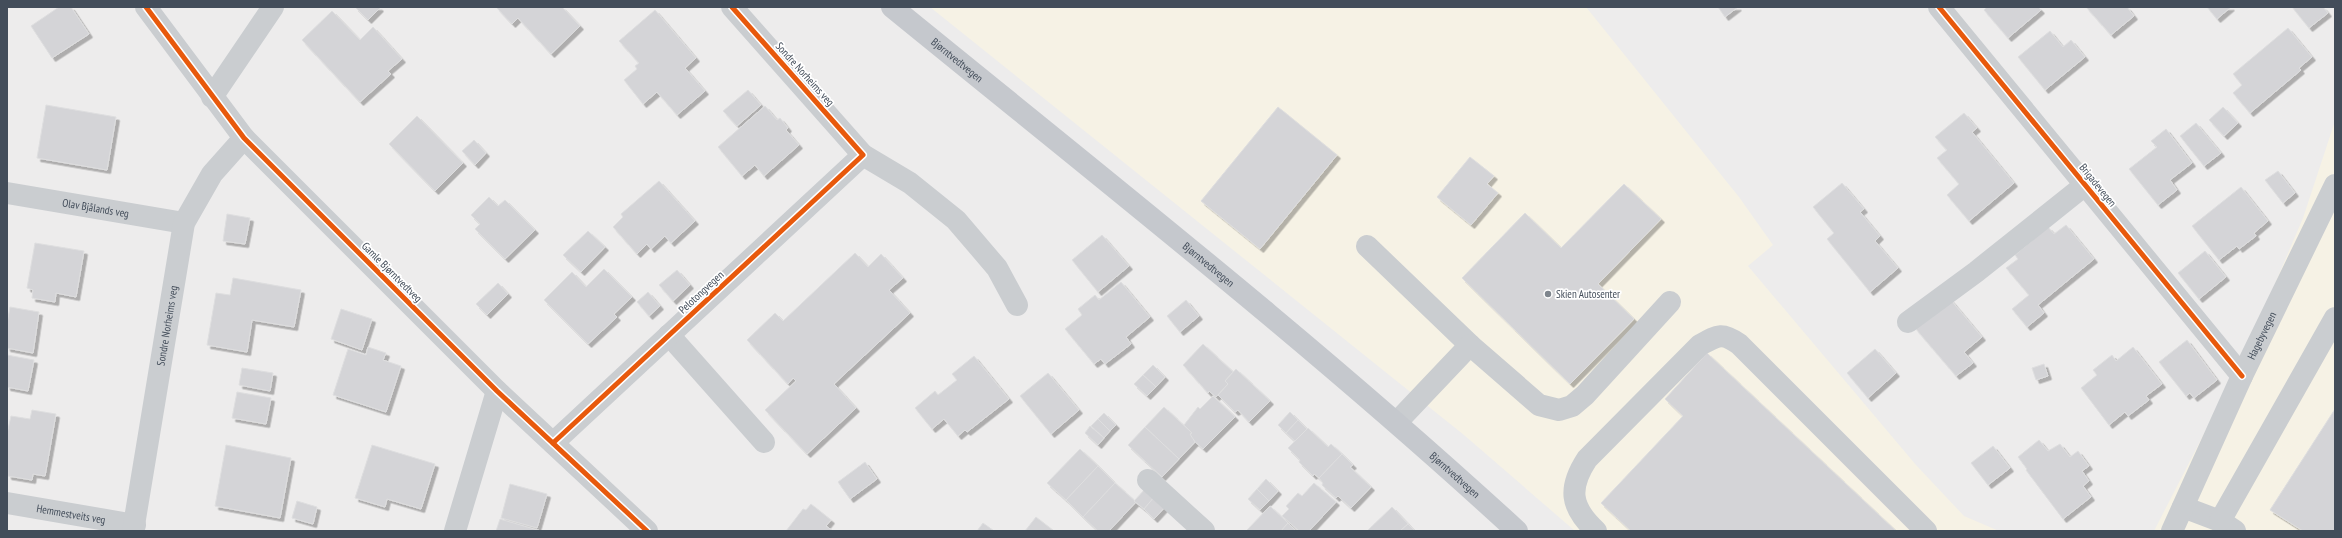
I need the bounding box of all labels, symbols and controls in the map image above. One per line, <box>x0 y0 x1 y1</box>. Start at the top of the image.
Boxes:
street label: Bjørntvedtvegen <box>928 35 986 85</box>
street label: Sondre Norheims veg <box>773 39 837 109</box>
street label: Brigadevegen <box>2076 161 2120 210</box>
street label: Olav Bjålands veg <box>61 196 130 221</box>
street label: Gamle Bjørntvedtveg <box>359 239 425 305</box>
street label: Bjørntvedtvegen <box>1180 239 1237 290</box>
street label: Pelotongvegen <box>676 267 727 316</box>
street label: Sondre Norheims veg <box>153 284 181 367</box>
place label: Skien Autosenter <box>1556 287 1620 301</box>
marker: Skien Autosenter <box>1543 289 1553 299</box>
street label: Hagebyvegen <box>2244 309 2279 362</box>
street label: Bjørntvedtvegen <box>1427 449 1483 501</box>
street label: Hemmestveits veg <box>35 501 107 527</box>

